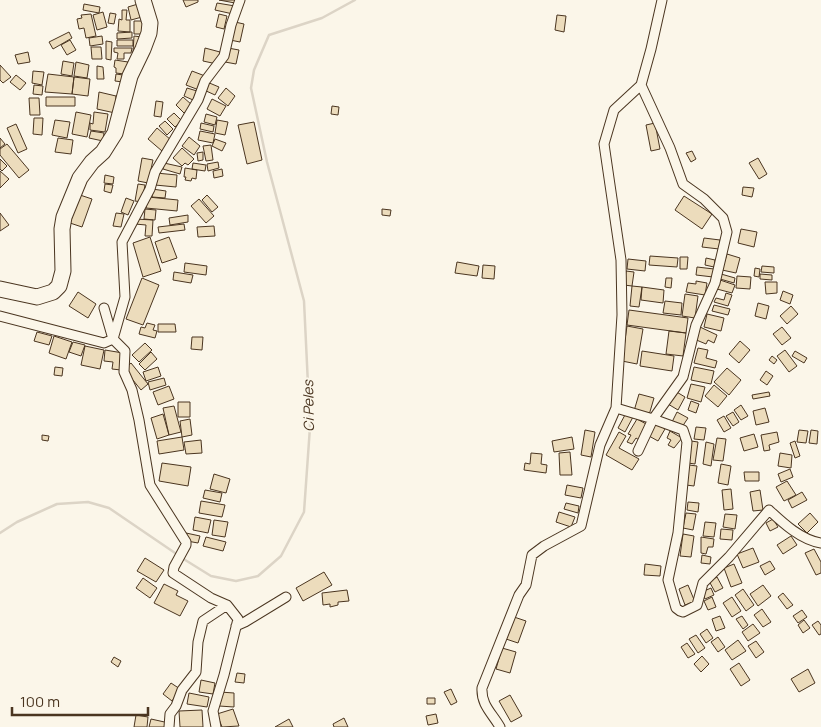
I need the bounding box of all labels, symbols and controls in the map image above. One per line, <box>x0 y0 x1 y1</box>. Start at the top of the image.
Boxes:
water label: Ci Peles <box>298 378 318 432</box>
scale bar <box>12 684 149 716</box>
text: 100 m <box>20 691 60 712</box>

